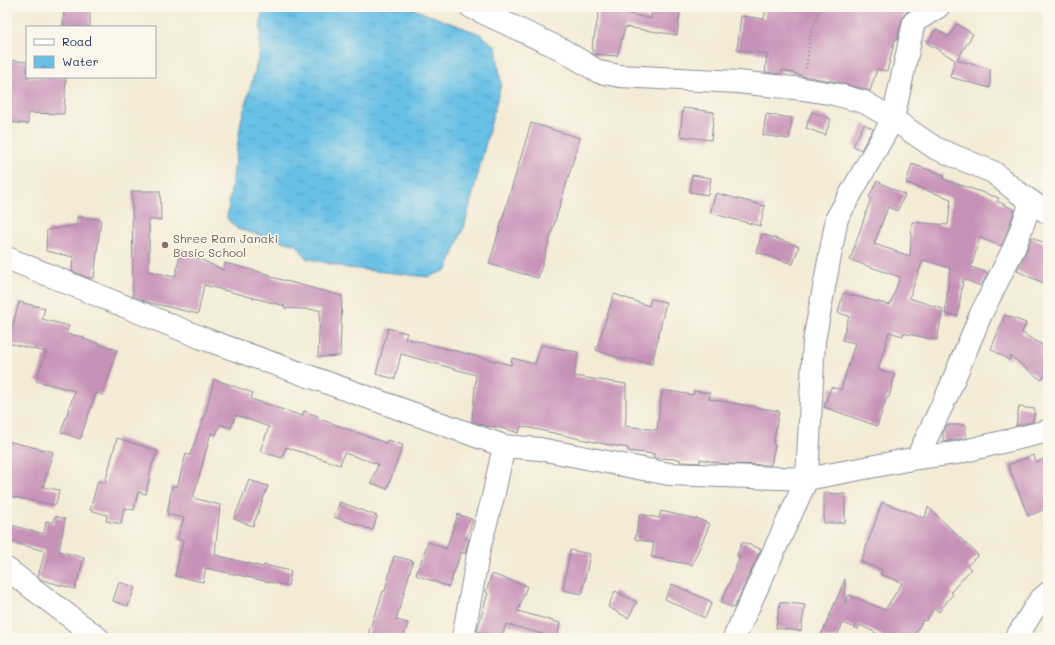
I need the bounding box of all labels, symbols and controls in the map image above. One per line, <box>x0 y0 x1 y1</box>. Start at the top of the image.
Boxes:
legend <box>26 26 156 78</box>
text: Road <box>62 33 92 49</box>
text: Water <box>62 53 99 69</box>
place label: Shree Ram Janaki Basic School <box>173 230 278 260</box>
marker: Shree Ram Janaki Basic School <box>160 240 170 250</box>

